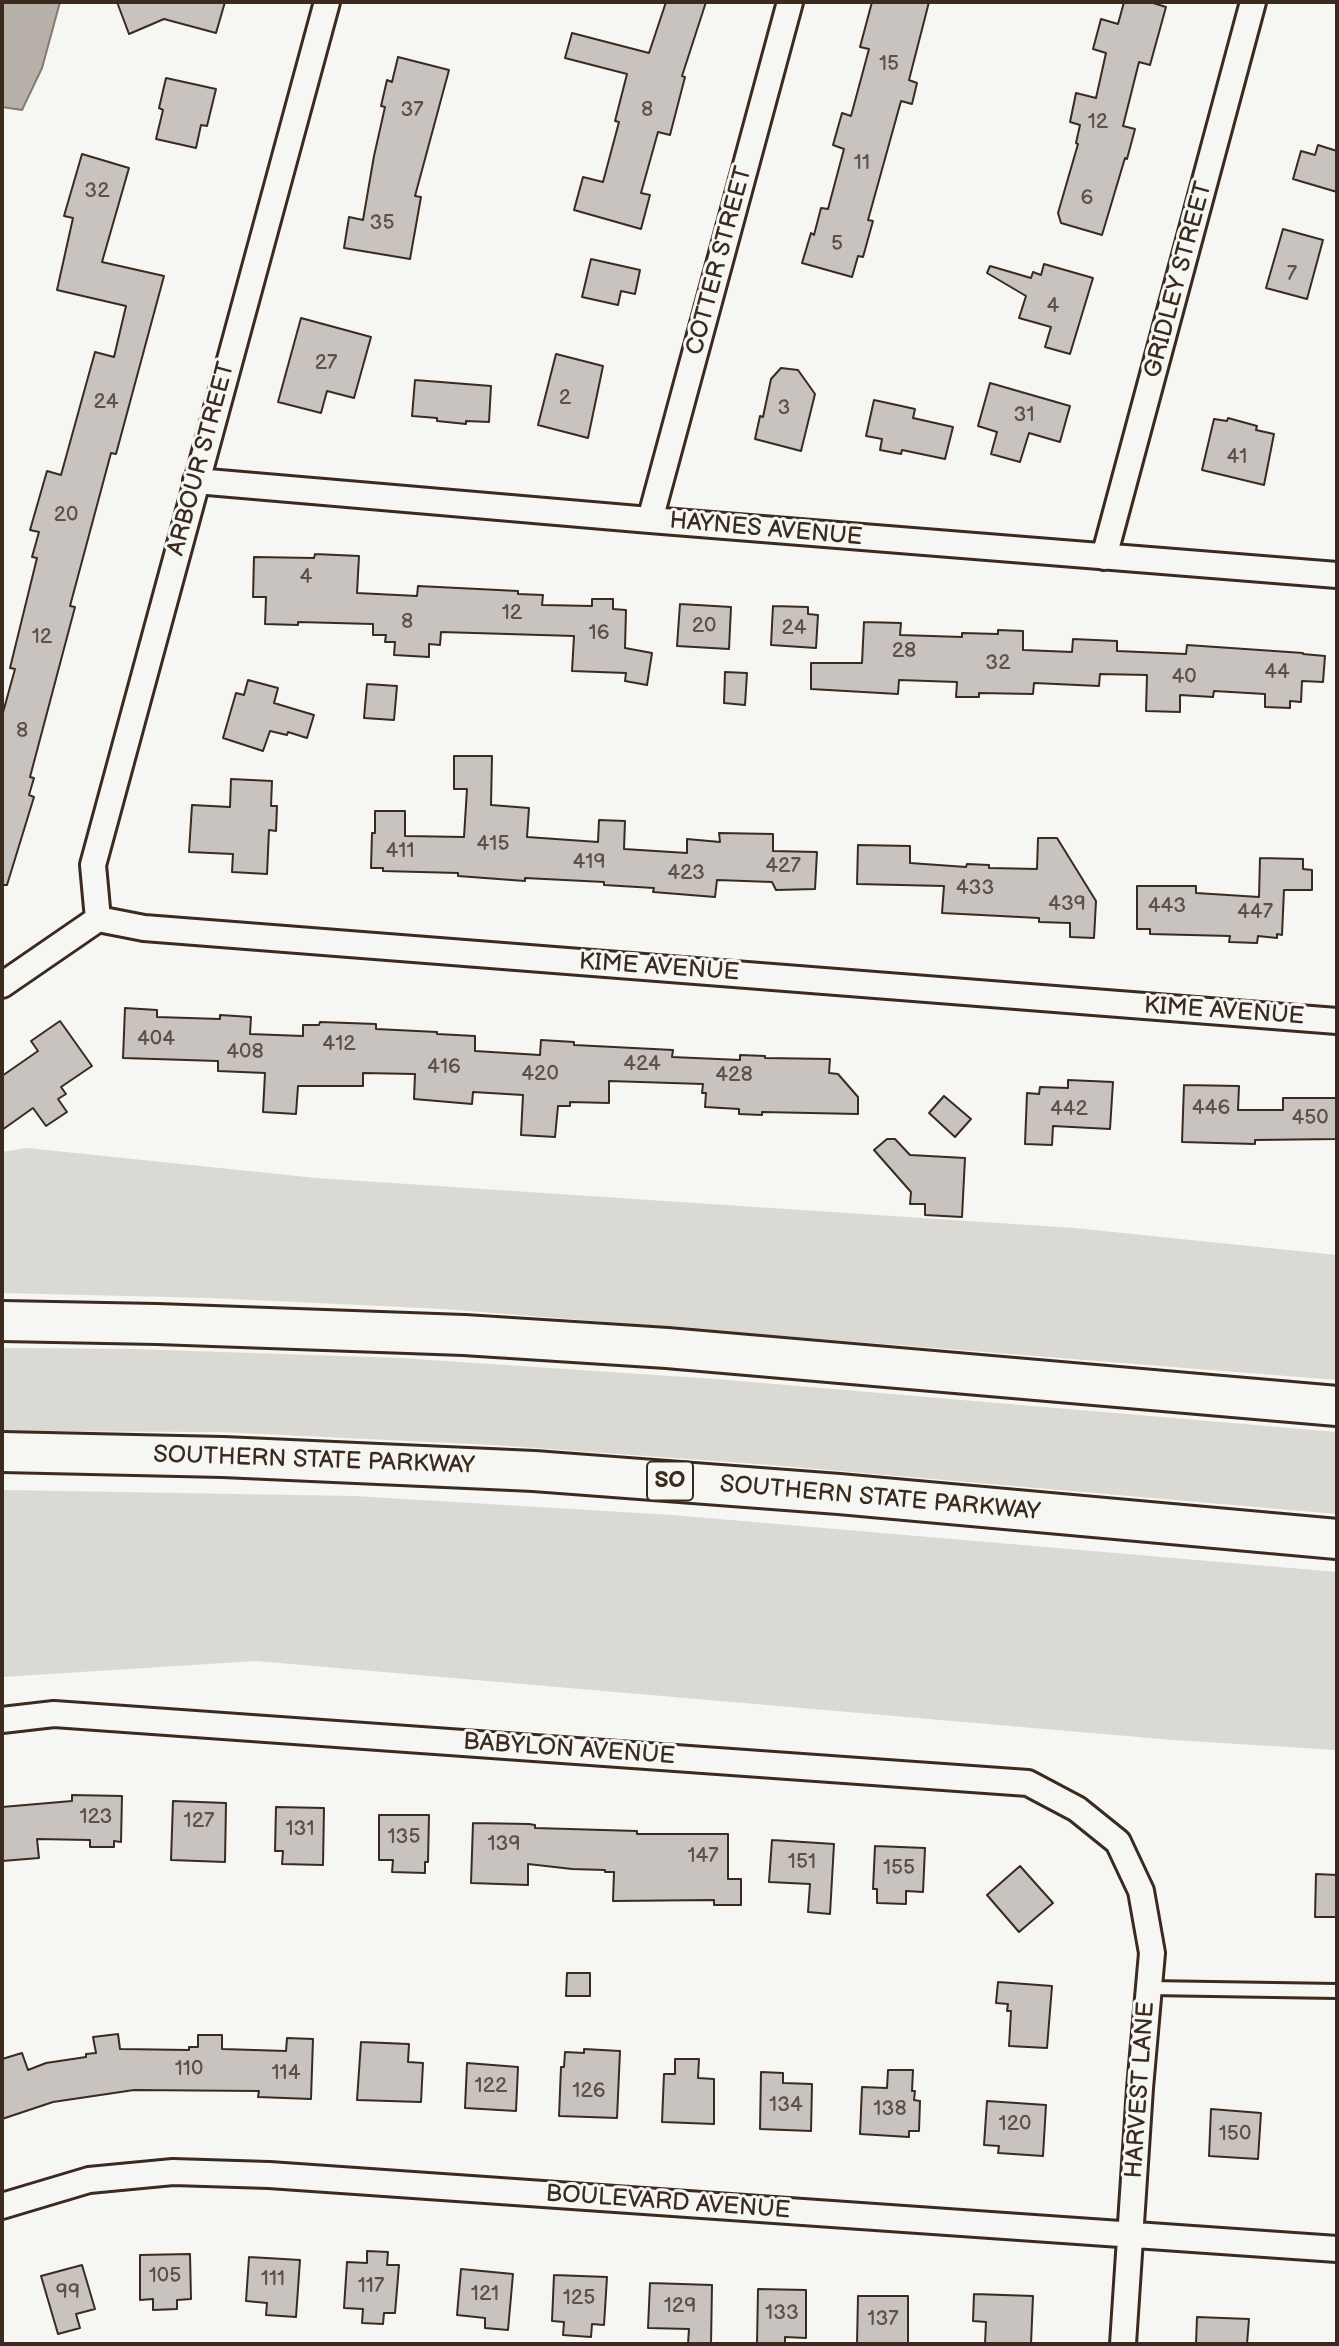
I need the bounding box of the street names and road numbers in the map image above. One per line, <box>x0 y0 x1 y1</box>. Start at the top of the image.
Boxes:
street label: COTTER STREET <box>681 164 759 358</box>
street label: GRIDLEY STREET <box>1139 179 1219 381</box>
street label: ARBOUR STREET <box>162 359 242 559</box>
street label: HAYNES AVENUE <box>668 507 864 553</box>
street label: KIME AVENUE <box>578 948 740 988</box>
street label: KIME AVENUE <box>1143 992 1305 1032</box>
street label: SOUTHERN STATE PARKWAY <box>153 1441 475 1481</box>
road number: SO <box>647 1462 693 1500</box>
street label: SOUTHERN STATE PARKWAY <box>718 1471 1042 1527</box>
street label: BABYLON AVENUE <box>462 1728 676 1772</box>
street label: HARVEST LANE <box>1120 2001 1162 2179</box>
street label: BOULEVARD AVENUE <box>545 2180 791 2226</box>

